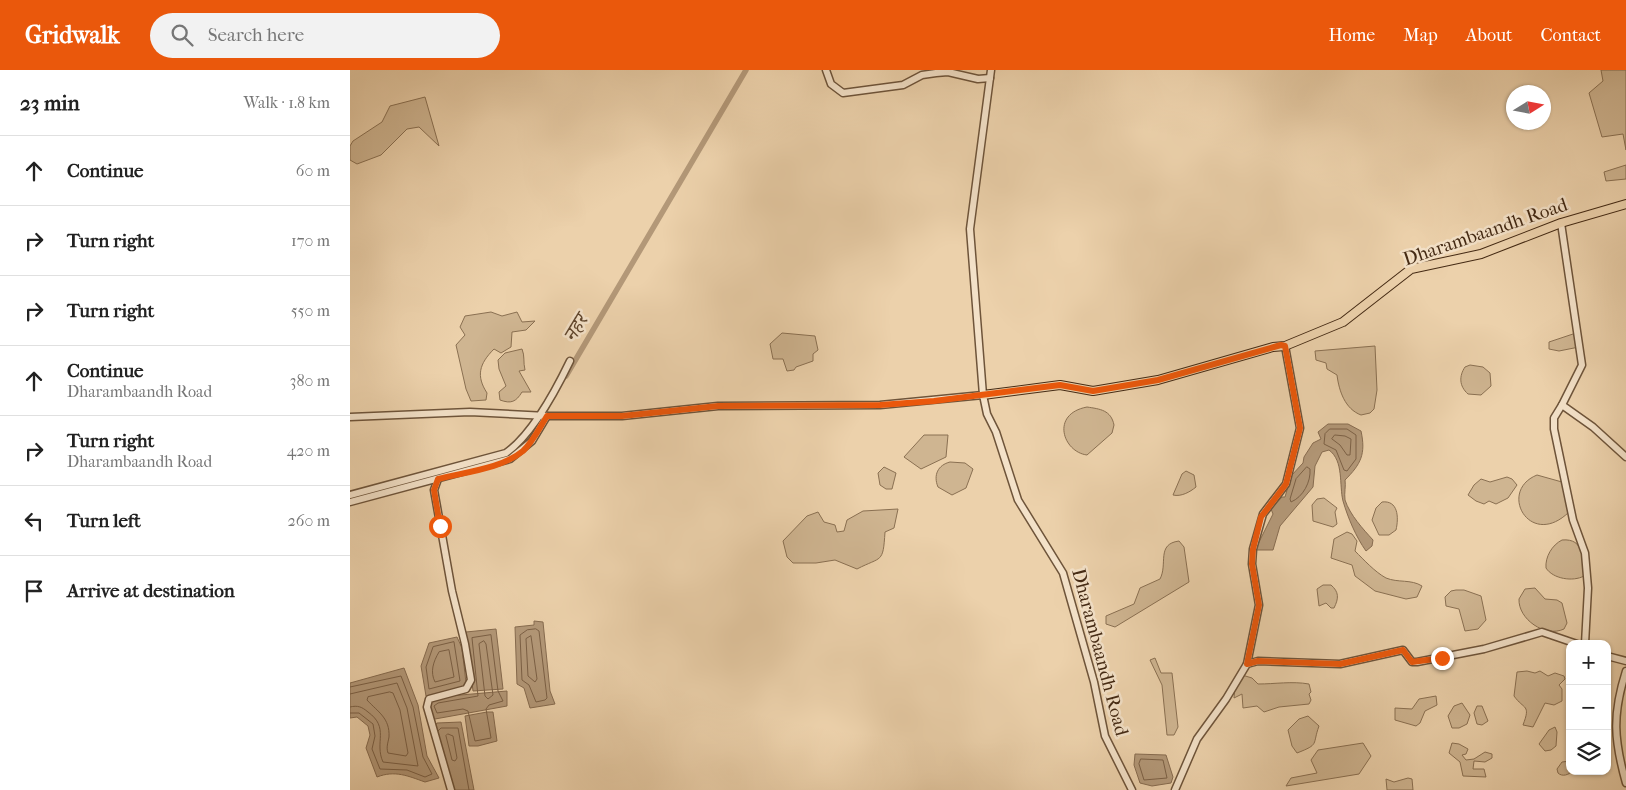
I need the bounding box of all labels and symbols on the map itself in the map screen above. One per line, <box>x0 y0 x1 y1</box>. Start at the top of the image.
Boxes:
north arrow <box>1506 85 1551 130</box>
street label: Dharambaandh Road <box>1400 193 1571 270</box>
water label: नहर <box>559 307 595 346</box>
route start <box>429 515 452 538</box>
street label: Dharambaandh Road <box>1067 566 1133 739</box>
route end <box>1431 647 1454 670</box>

